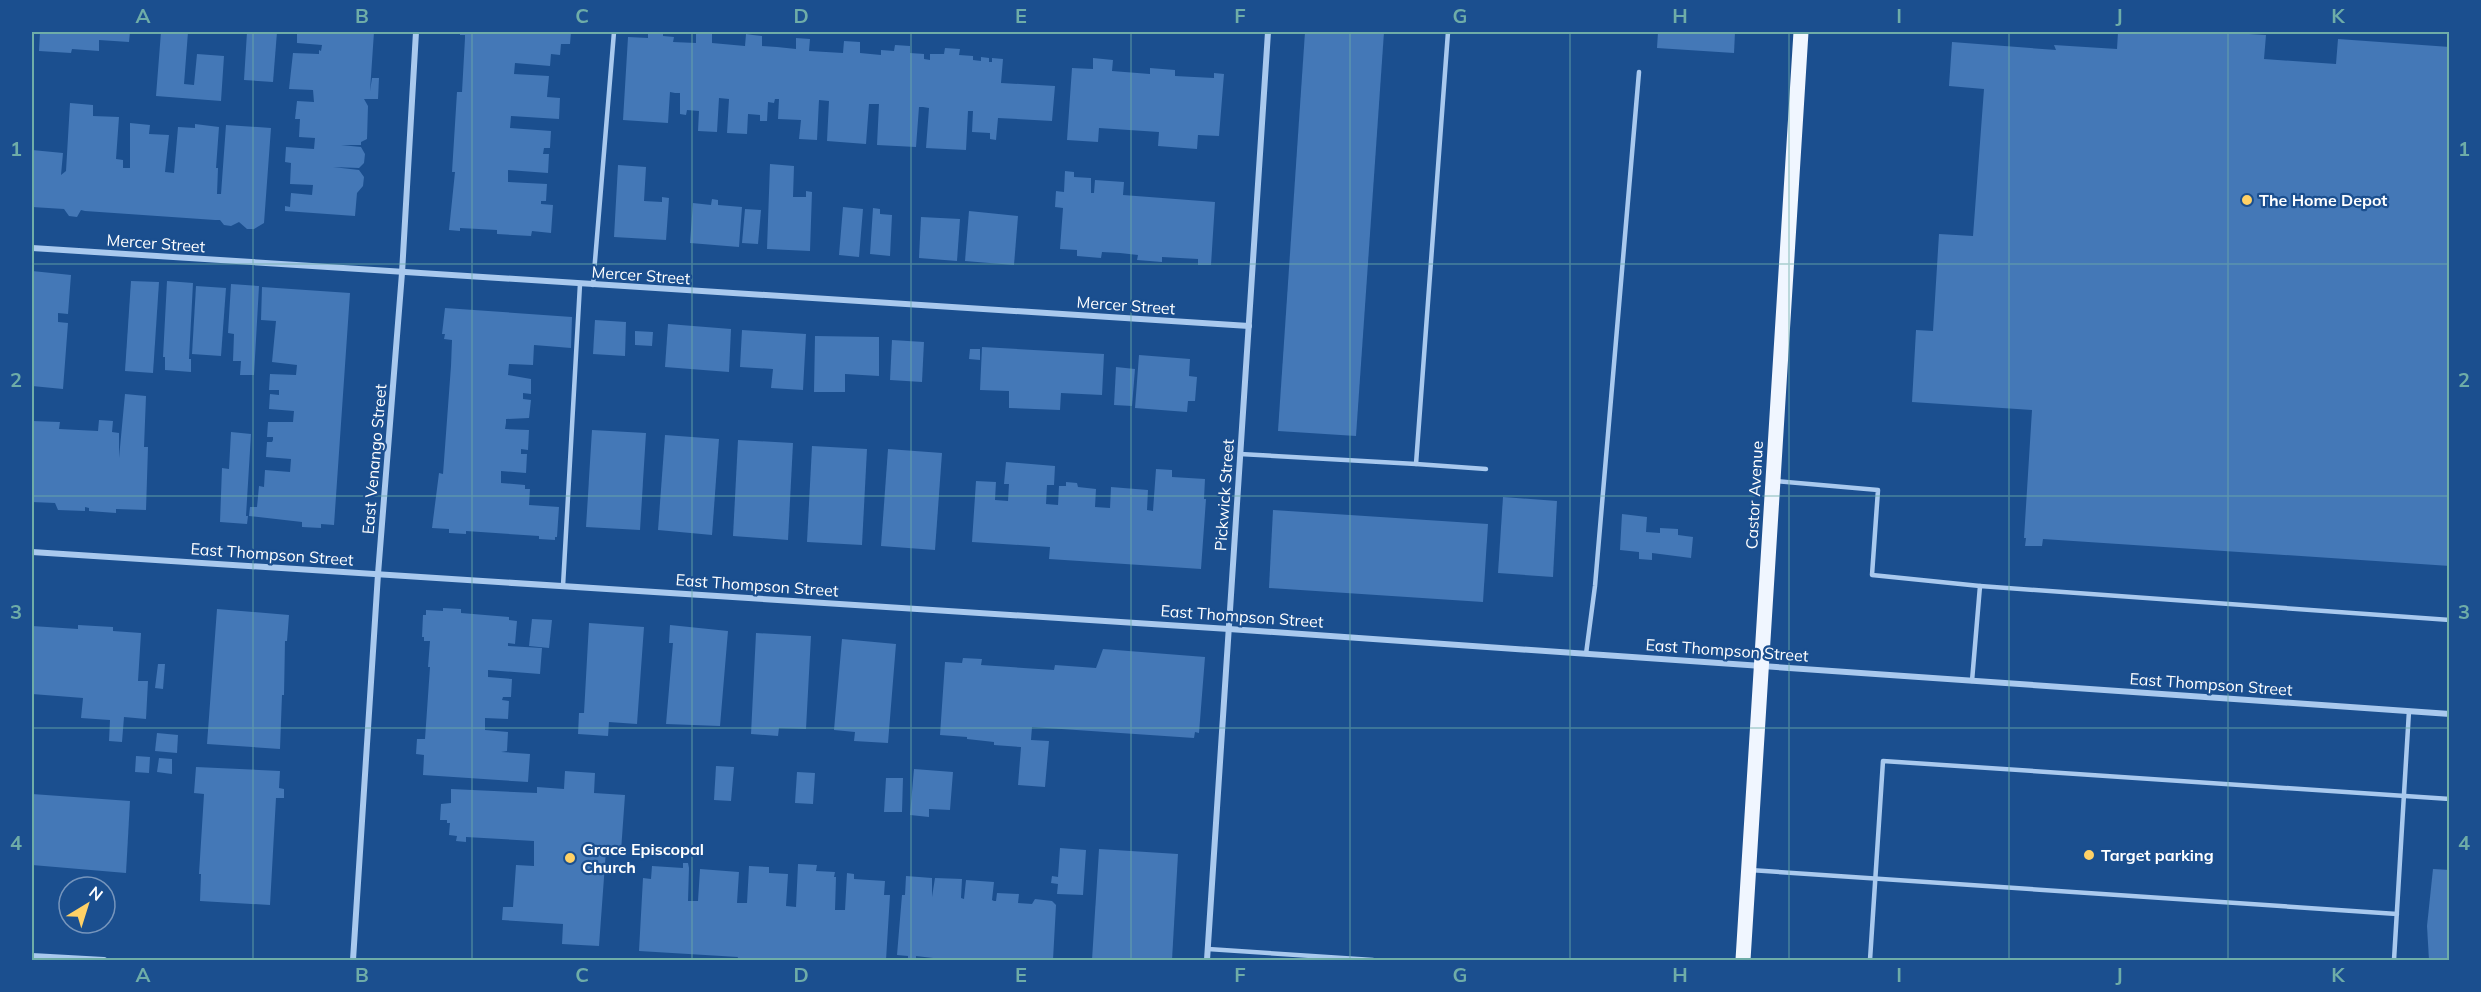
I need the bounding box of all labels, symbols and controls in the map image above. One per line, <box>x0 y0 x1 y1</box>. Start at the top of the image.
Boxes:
text: A <box>136 3 151 28</box>
text: B <box>355 3 369 28</box>
text: C <box>575 3 589 28</box>
text: D <box>793 3 809 28</box>
text: E <box>1015 3 1027 28</box>
text: F <box>1234 3 1246 28</box>
text: G <box>1453 3 1467 28</box>
text: H <box>1672 3 1688 28</box>
text: I <box>1896 3 1902 28</box>
text: J <box>2115 3 2123 28</box>
text: K <box>2331 3 2345 28</box>
text: 1 <box>10 136 22 161</box>
text: 1 <box>2458 136 2470 161</box>
place label: The Home Depot <box>2259 190 2387 210</box>
marker: The Home Depot <box>2240 193 2254 207</box>
street label: Mercer Street <box>106 230 206 256</box>
street label: Mercer Street <box>591 262 691 288</box>
street label: Mercer Street <box>1076 292 1176 318</box>
text: 2 <box>10 367 22 392</box>
text: 2 <box>2458 367 2470 392</box>
street label: East Venango Street <box>357 383 391 535</box>
street label: Pickwick Street <box>1210 438 1238 552</box>
street label: Castor Avenue <box>1741 440 1767 550</box>
street label: East Thompson Street <box>190 538 355 570</box>
street label: East Thompson Street <box>675 569 840 601</box>
text: 3 <box>10 599 22 624</box>
text: 3 <box>2458 599 2470 624</box>
street label: East Thompson Street <box>1160 600 1325 632</box>
street label: East Thompson Street <box>1645 634 1810 666</box>
street label: East Thompson Street <box>2129 668 2294 700</box>
text: 4 <box>10 830 22 855</box>
text: 4 <box>2458 830 2470 855</box>
place label: Grace Episcopal Church <box>582 839 704 877</box>
place label: Target parking <box>2101 845 2214 865</box>
marker: Target parking <box>2082 848 2096 862</box>
marker: Grace Episcopal Church <box>563 851 577 865</box>
north arrow <box>57 875 117 935</box>
text: N <box>85 882 107 905</box>
text: A <box>136 962 151 987</box>
text: B <box>355 962 369 987</box>
text: C <box>575 962 589 987</box>
text: D <box>793 962 809 987</box>
text: E <box>1015 962 1027 987</box>
text: F <box>1234 962 1246 987</box>
text: G <box>1453 962 1467 987</box>
text: H <box>1672 962 1688 987</box>
text: I <box>1896 962 1902 987</box>
text: J <box>2115 962 2123 987</box>
text: K <box>2331 962 2345 987</box>

